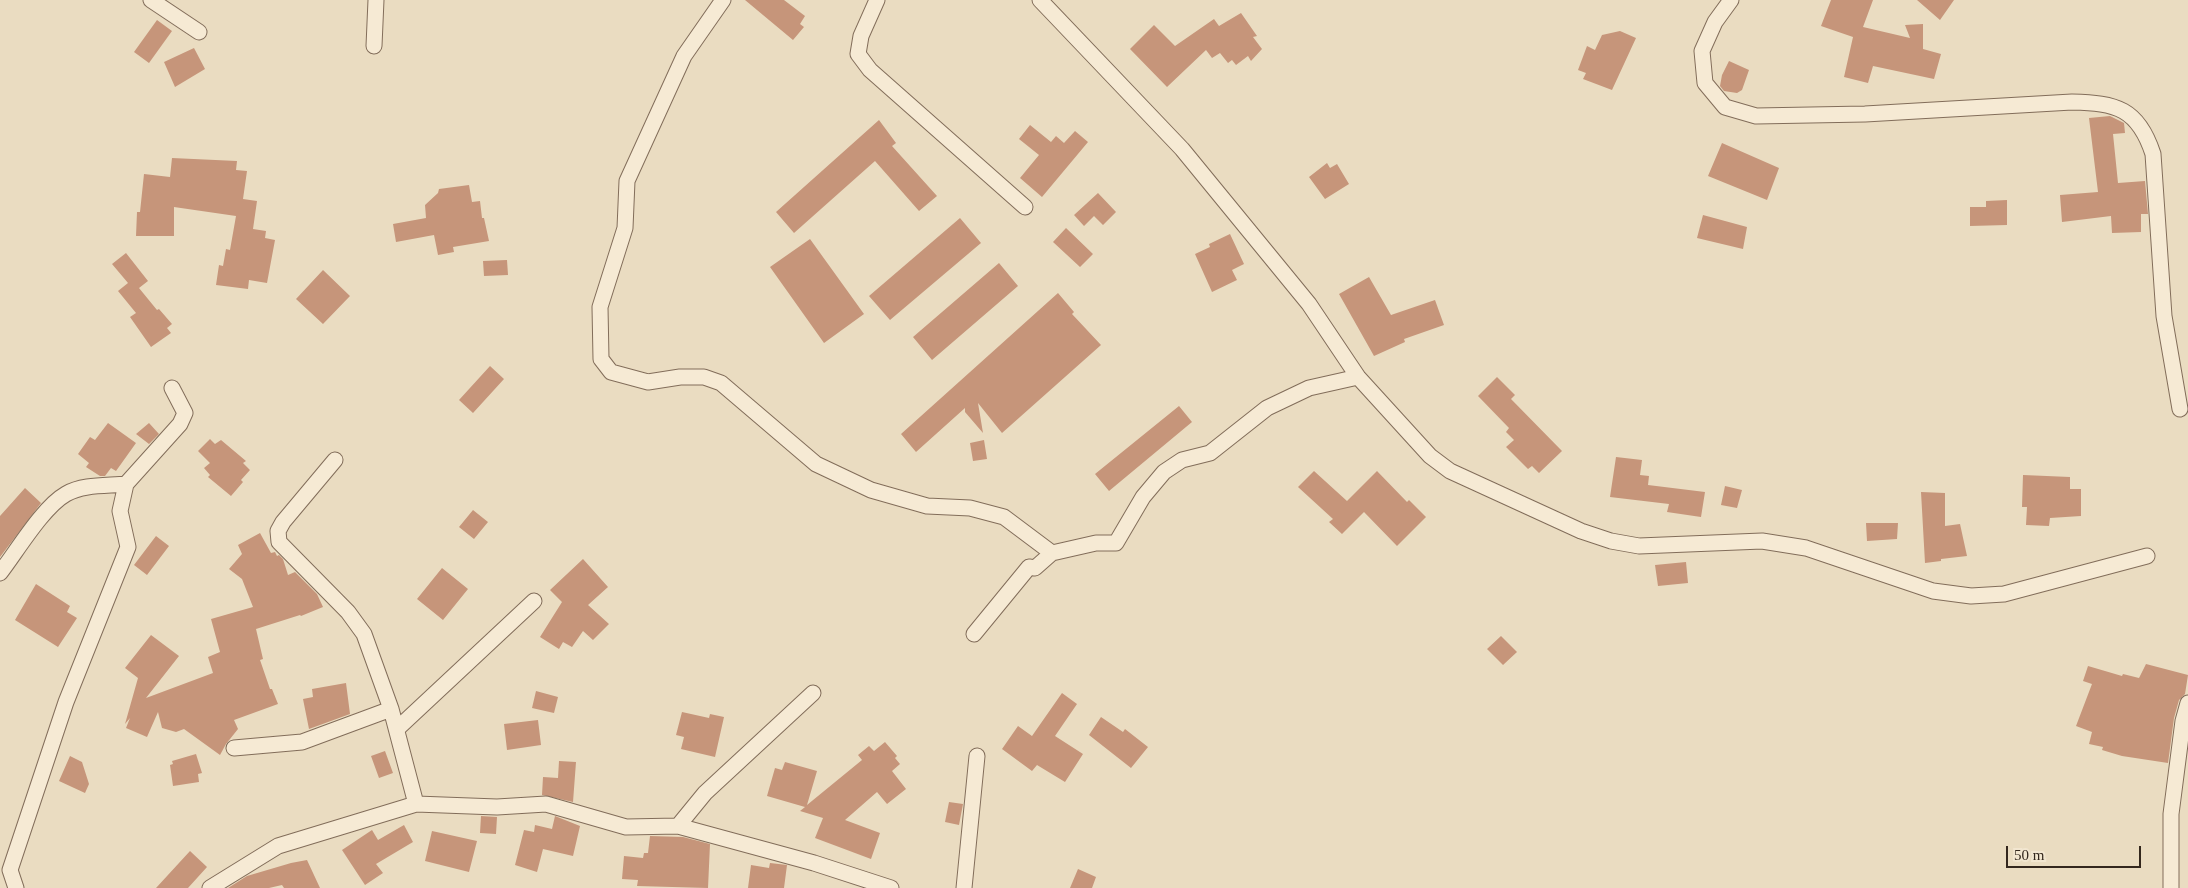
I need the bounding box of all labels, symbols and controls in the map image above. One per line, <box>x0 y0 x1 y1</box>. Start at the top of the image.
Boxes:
scale bar <box>2008 836 2143 868</box>
text: 50 m <box>2014 847 2044 863</box>

